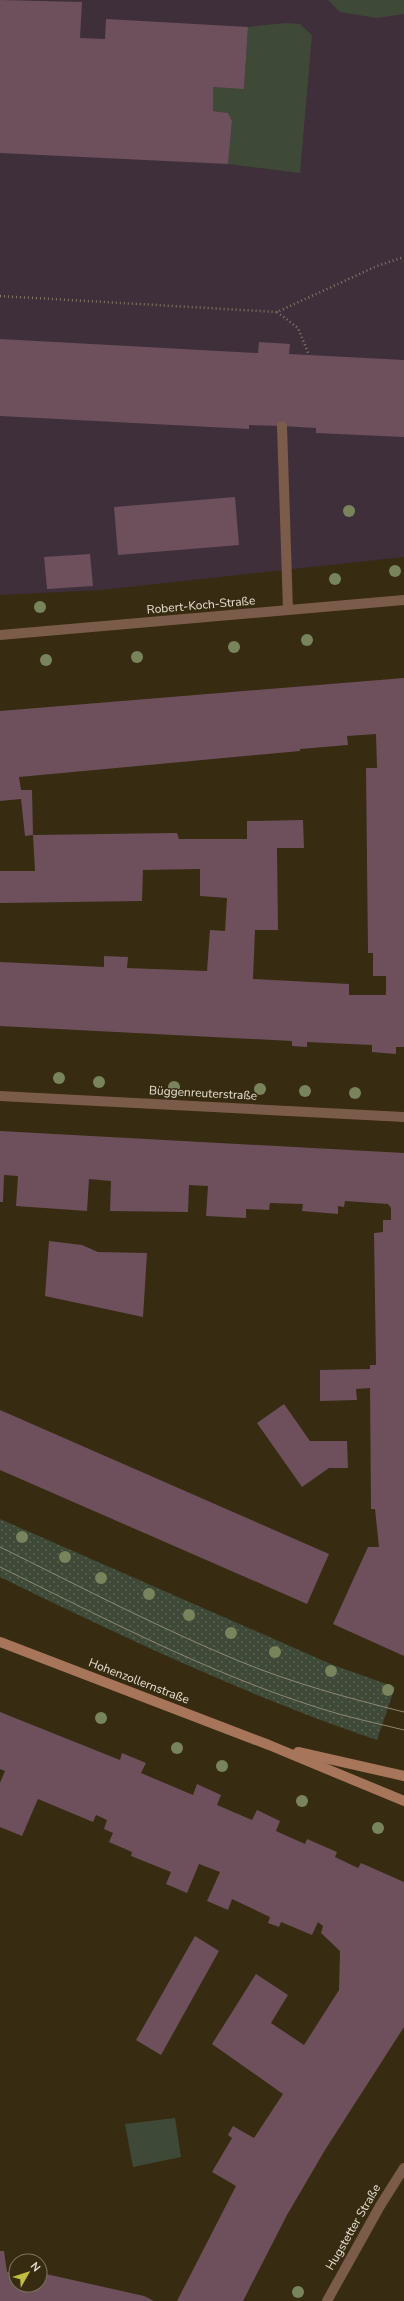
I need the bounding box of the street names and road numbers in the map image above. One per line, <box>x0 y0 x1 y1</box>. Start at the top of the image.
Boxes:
street label: Robert-Koch-Straße <box>146 592 256 618</box>
street label: Büggenreuterstraße <box>148 1082 258 1104</box>
street label: Hohenzollernstraße <box>86 1654 192 1708</box>
street label: Hugstetter Straße <box>322 2181 384 2273</box>

